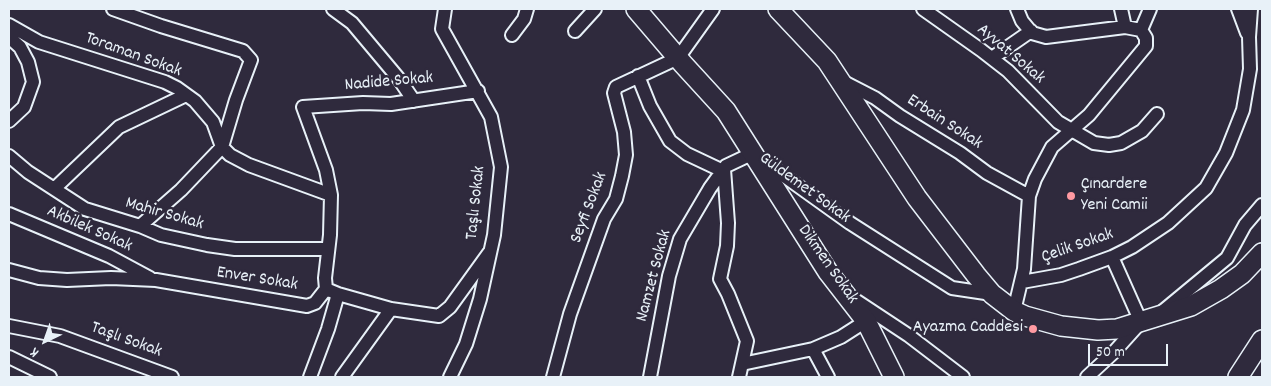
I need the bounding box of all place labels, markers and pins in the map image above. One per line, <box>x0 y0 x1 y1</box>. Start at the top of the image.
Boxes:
place label: Çınardere Yeni Camii <box>1081 175 1148 218</box>
marker: Çınardere Yeni Camii <box>1065 190 1077 202</box>
place label: Ayazma Caddesi <box>913 318 1023 340</box>
marker: Ayazma Caddesi <box>1027 323 1039 335</box>

